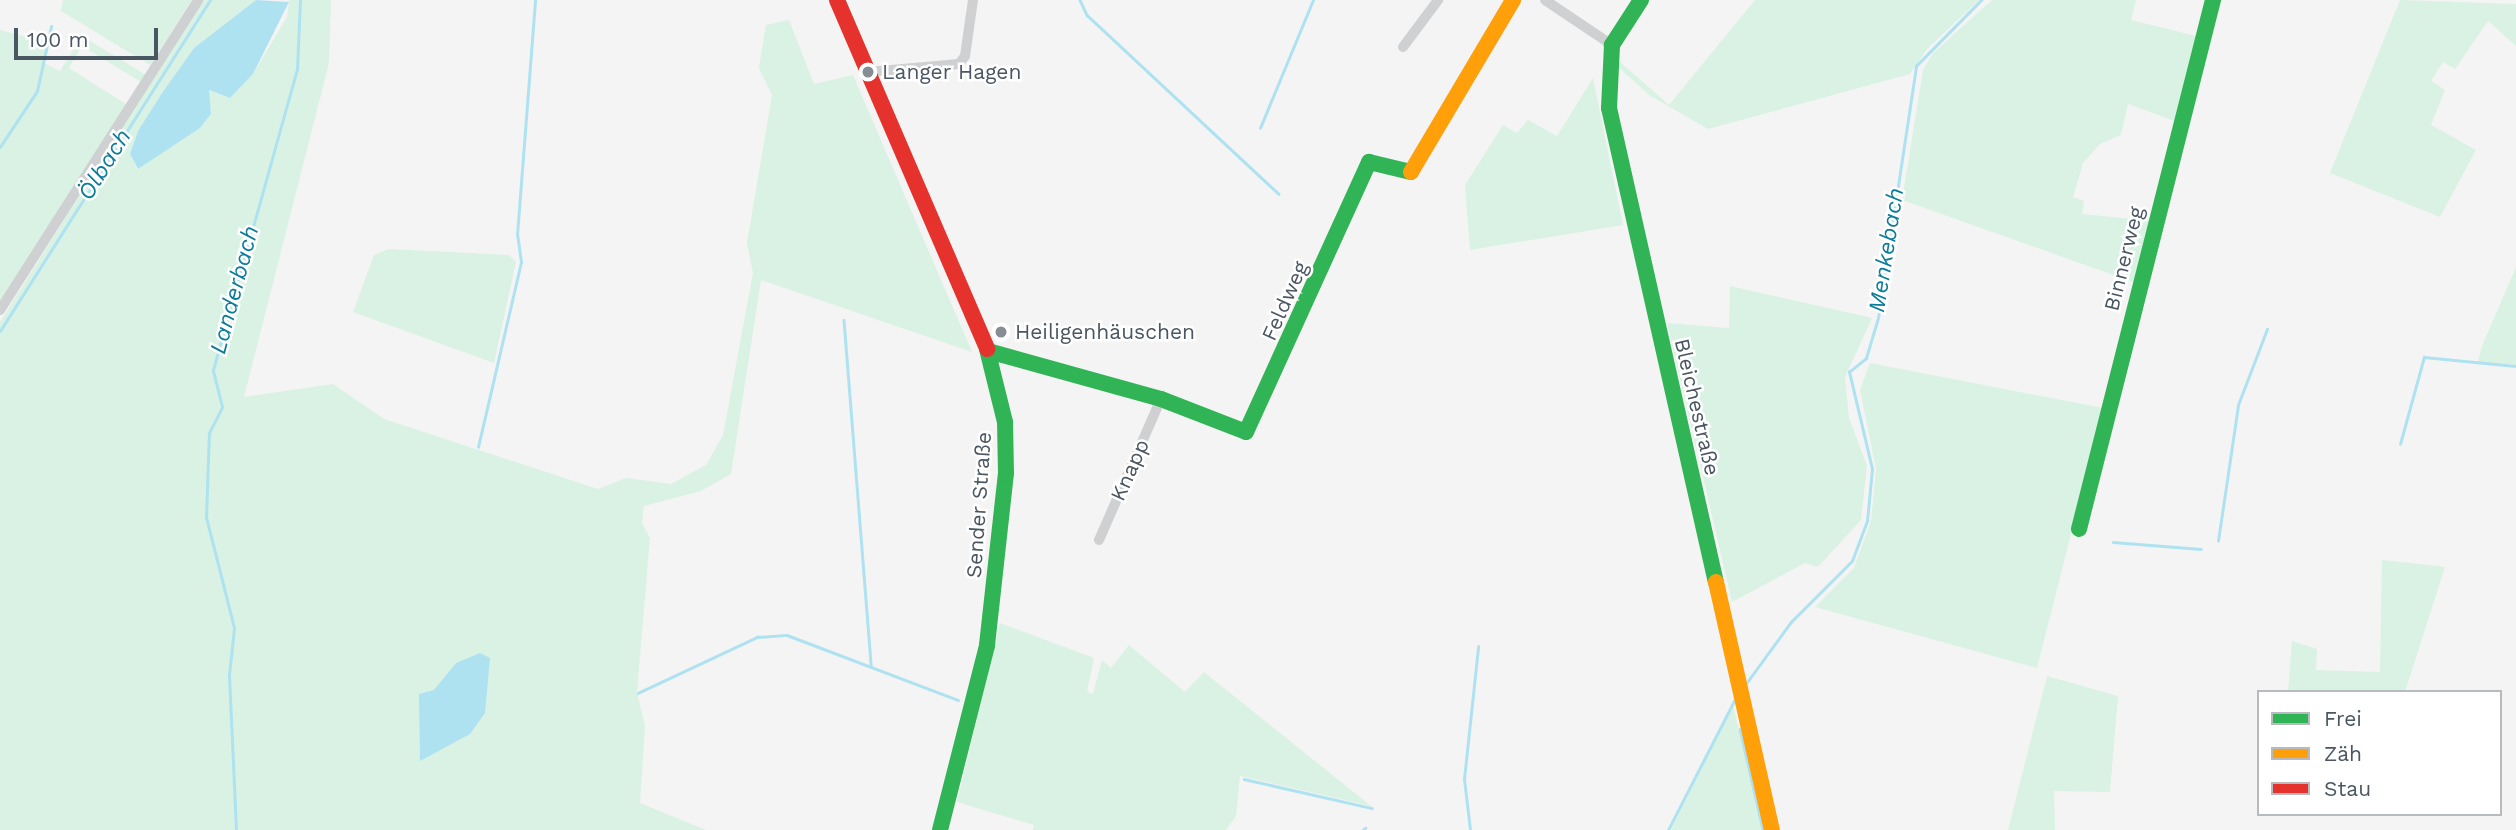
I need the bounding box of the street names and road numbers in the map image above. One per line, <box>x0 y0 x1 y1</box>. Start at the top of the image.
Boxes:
street label: Binnerweg <box>2099 204 2149 314</box>
street label: Feldweg <box>1256 258 1314 344</box>
street label: Bleichestraße <box>1669 336 1725 478</box>
street label: Sender Straße <box>961 431 997 579</box>
street label: Knapp <box>1105 435 1155 505</box>

